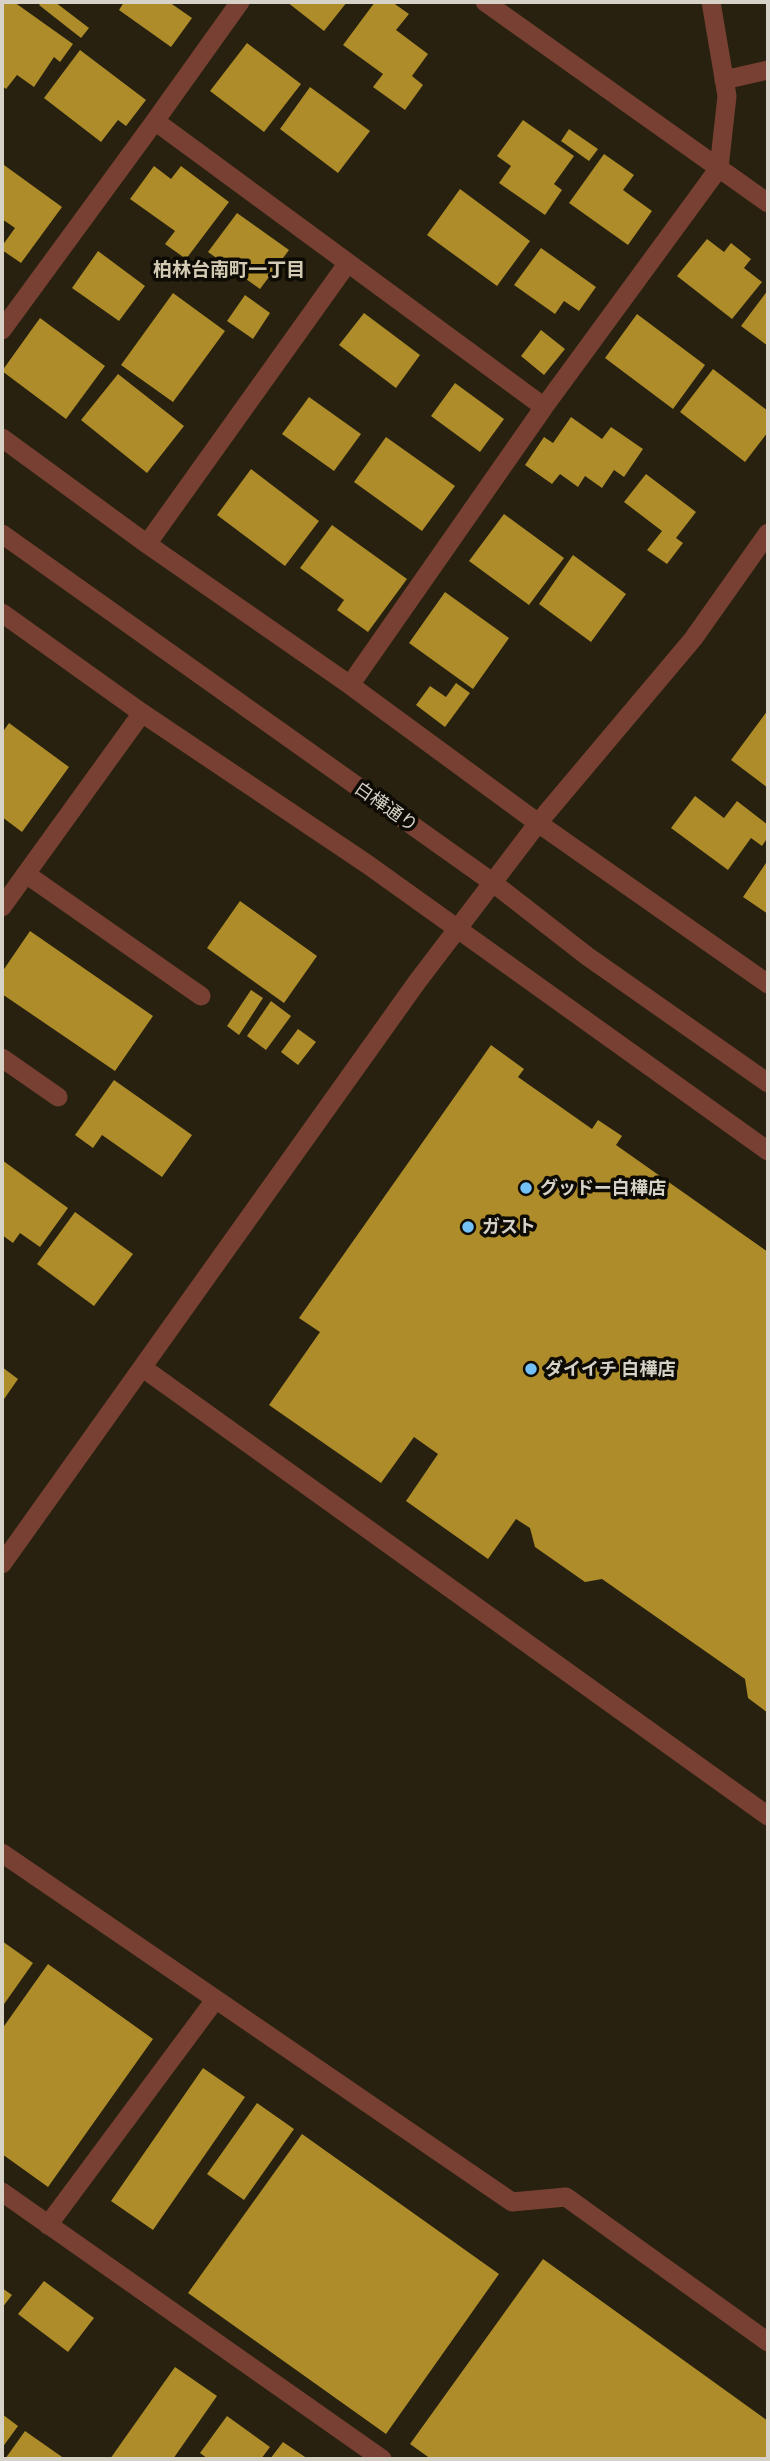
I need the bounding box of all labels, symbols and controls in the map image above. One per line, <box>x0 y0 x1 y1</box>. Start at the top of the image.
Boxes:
district label: 柏林台南町一丁目 <box>153 259 305 281</box>
street label: 白樺通り <box>350 778 422 836</box>
place label: グッドー白樺店 <box>540 1177 666 1199</box>
marker: グッドー白樺店 <box>518 1180 534 1196</box>
place label: ガスト <box>482 1216 536 1238</box>
marker: ガスト <box>460 1219 476 1235</box>
place label: ダイイチ 白樺店 <box>545 1358 675 1380</box>
marker: ダイイチ 白樺店 <box>523 1361 539 1377</box>

